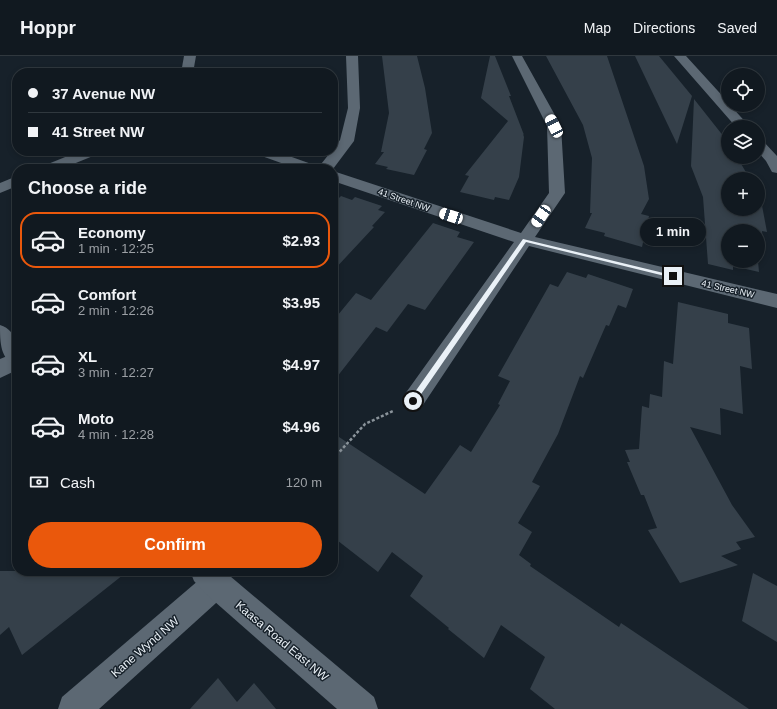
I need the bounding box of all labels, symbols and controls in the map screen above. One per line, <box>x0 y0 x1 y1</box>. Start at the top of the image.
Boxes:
text: Hoppr <box>20 17 76 38</box>
text: Map <box>584 20 611 36</box>
text: Directions <box>633 20 695 36</box>
text: Saved <box>717 20 757 36</box>
map controls <box>721 68 765 268</box>
button: locate <box>721 68 765 112</box>
text: 37 Avenue NW <box>52 85 155 102</box>
car <box>543 113 565 139</box>
button: layers <box>721 120 765 164</box>
text: 41 Street NW <box>52 123 145 140</box>
button: + <box>721 172 765 216</box>
text: Choose a ride <box>28 178 147 198</box>
street label: 41 Street NW <box>377 186 432 214</box>
car <box>529 203 553 229</box>
car <box>438 207 464 225</box>
callout: 1 min <box>640 218 706 246</box>
icon: car <box>30 222 66 258</box>
text: Economy <box>78 224 146 241</box>
text: 1 min <box>656 224 690 239</box>
button: − <box>721 224 765 268</box>
text: $2.93 <box>282 232 320 249</box>
text: 1 min · 12:25 <box>78 241 154 256</box>
route end <box>664 267 682 285</box>
street label: 41 Street NW <box>701 278 756 300</box>
icon: car <box>30 284 66 320</box>
text: Comfort <box>78 286 136 303</box>
text: $3.95 <box>282 294 320 311</box>
text: 2 min · 12:26 <box>78 303 154 318</box>
icon: car <box>30 346 66 382</box>
text: XL <box>78 348 97 365</box>
text: $4.97 <box>282 356 320 373</box>
text: 3 min · 12:27 <box>78 365 154 380</box>
route start <box>404 392 422 410</box>
icon: car <box>30 408 66 444</box>
text: Moto <box>78 410 114 427</box>
text: $4.96 <box>282 418 320 435</box>
text: 4 min · 12:28 <box>78 427 154 442</box>
icon: cash <box>28 471 50 493</box>
text: Cash <box>60 474 95 491</box>
text: 120 m <box>286 475 322 490</box>
button: Confirm <box>28 522 322 568</box>
street label: Kaasa Road East NW <box>233 598 332 684</box>
street label: Kane Wynd NW <box>108 613 182 680</box>

